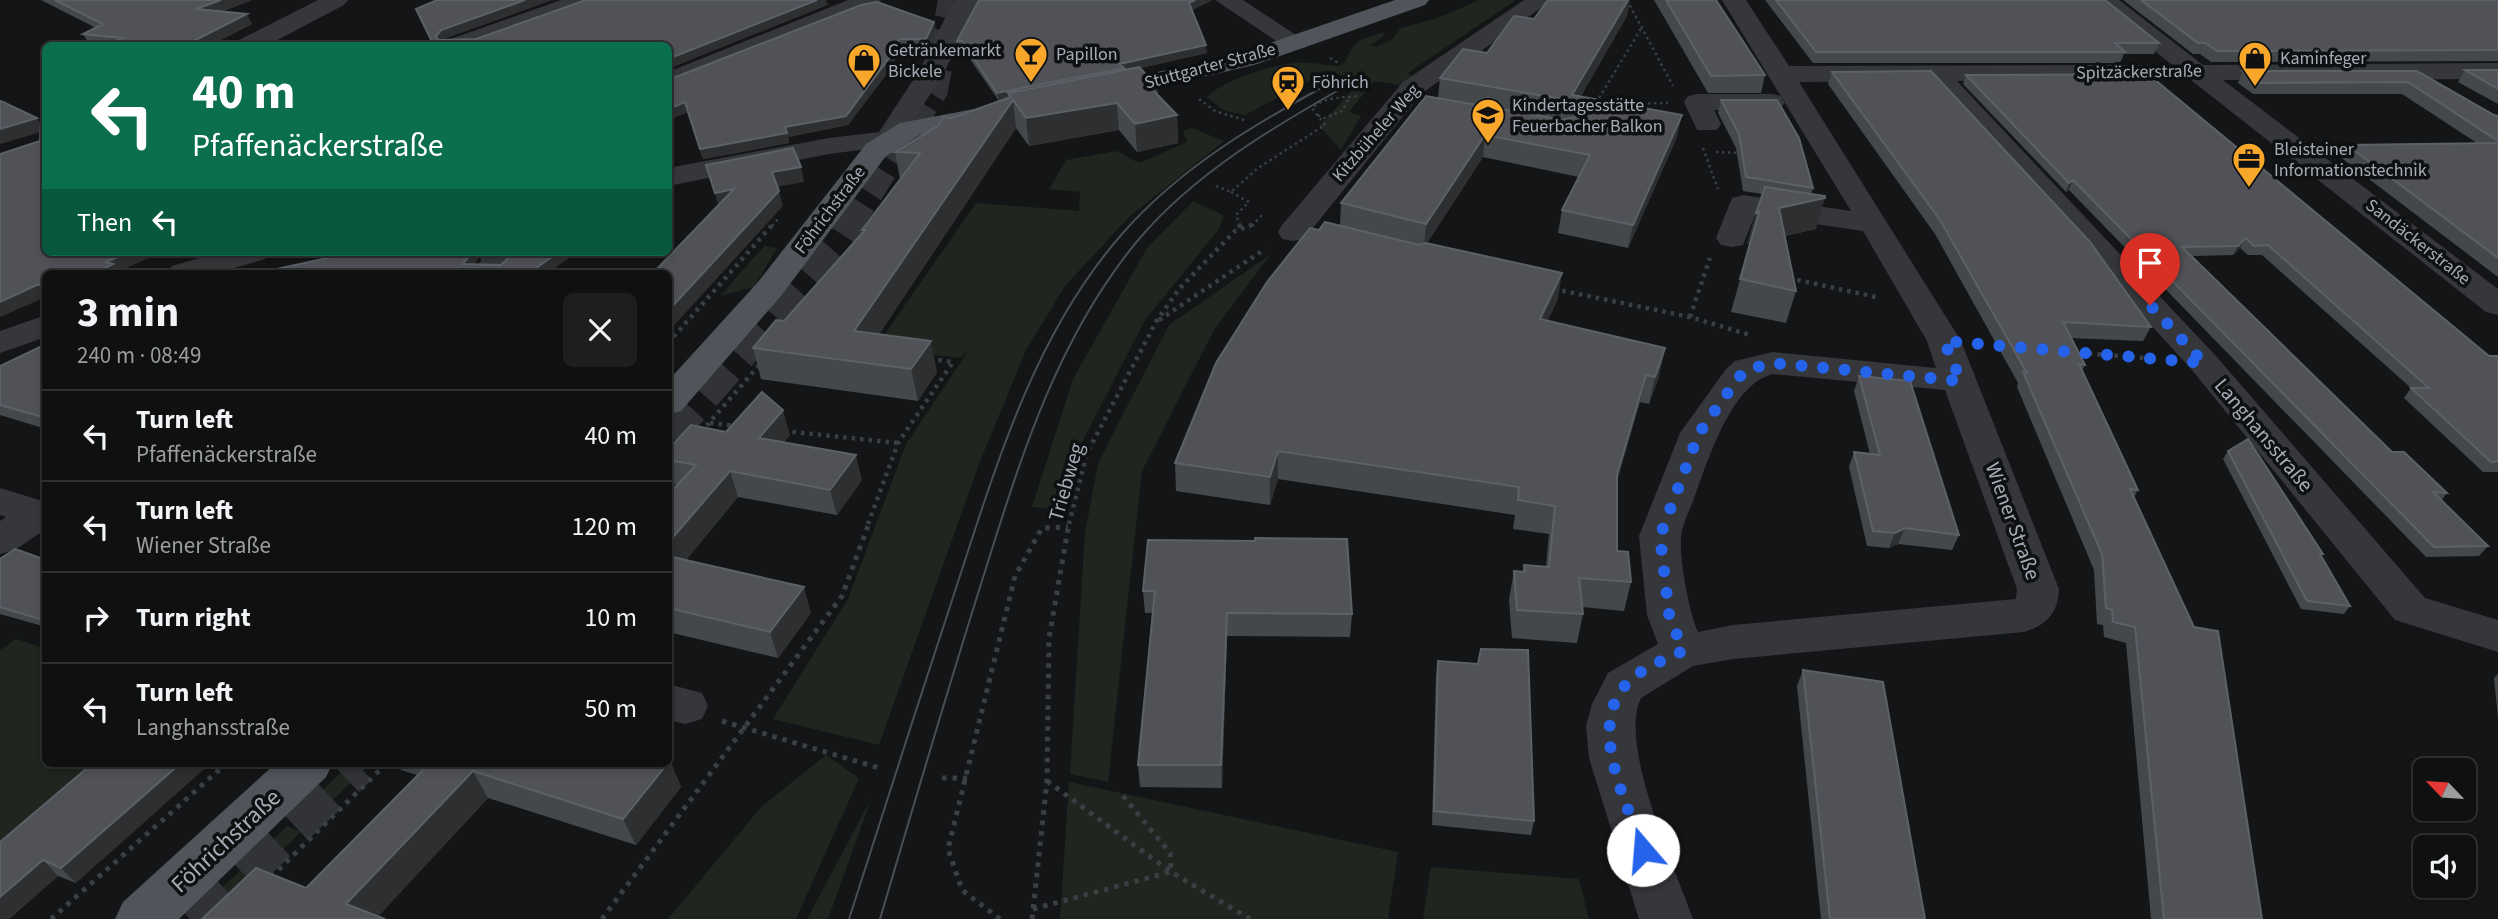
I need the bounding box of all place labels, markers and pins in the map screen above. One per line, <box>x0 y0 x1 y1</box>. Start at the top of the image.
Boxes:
bar icon: Papillon <box>1012 35 1050 84</box>
place label: Getränkemarkt Bickele <box>888 38 1001 84</box>
shop icon: Kaminfeger <box>2236 39 2274 88</box>
shop icon: Getränkemarkt Bickele <box>845 41 883 90</box>
place label: Papillon <box>1056 42 1118 67</box>
place label: Kaminfeger <box>2280 46 2367 71</box>
station icon: Föhrich <box>1269 63 1307 112</box>
place label: Föhrich <box>1312 70 1369 95</box>
place label: Kindertagesstätte Feuerbacher Balkon <box>1512 93 1663 139</box>
school or university icon: Kindertagesstätte Feuerbacher Balkon <box>1469 96 1507 145</box>
place label: Bleisteiner Informationstechnik <box>2274 137 2427 183</box>
office icon: Bleisteiner Informationstechnik <box>2230 140 2268 189</box>
pin <box>2120 233 2180 305</box>

